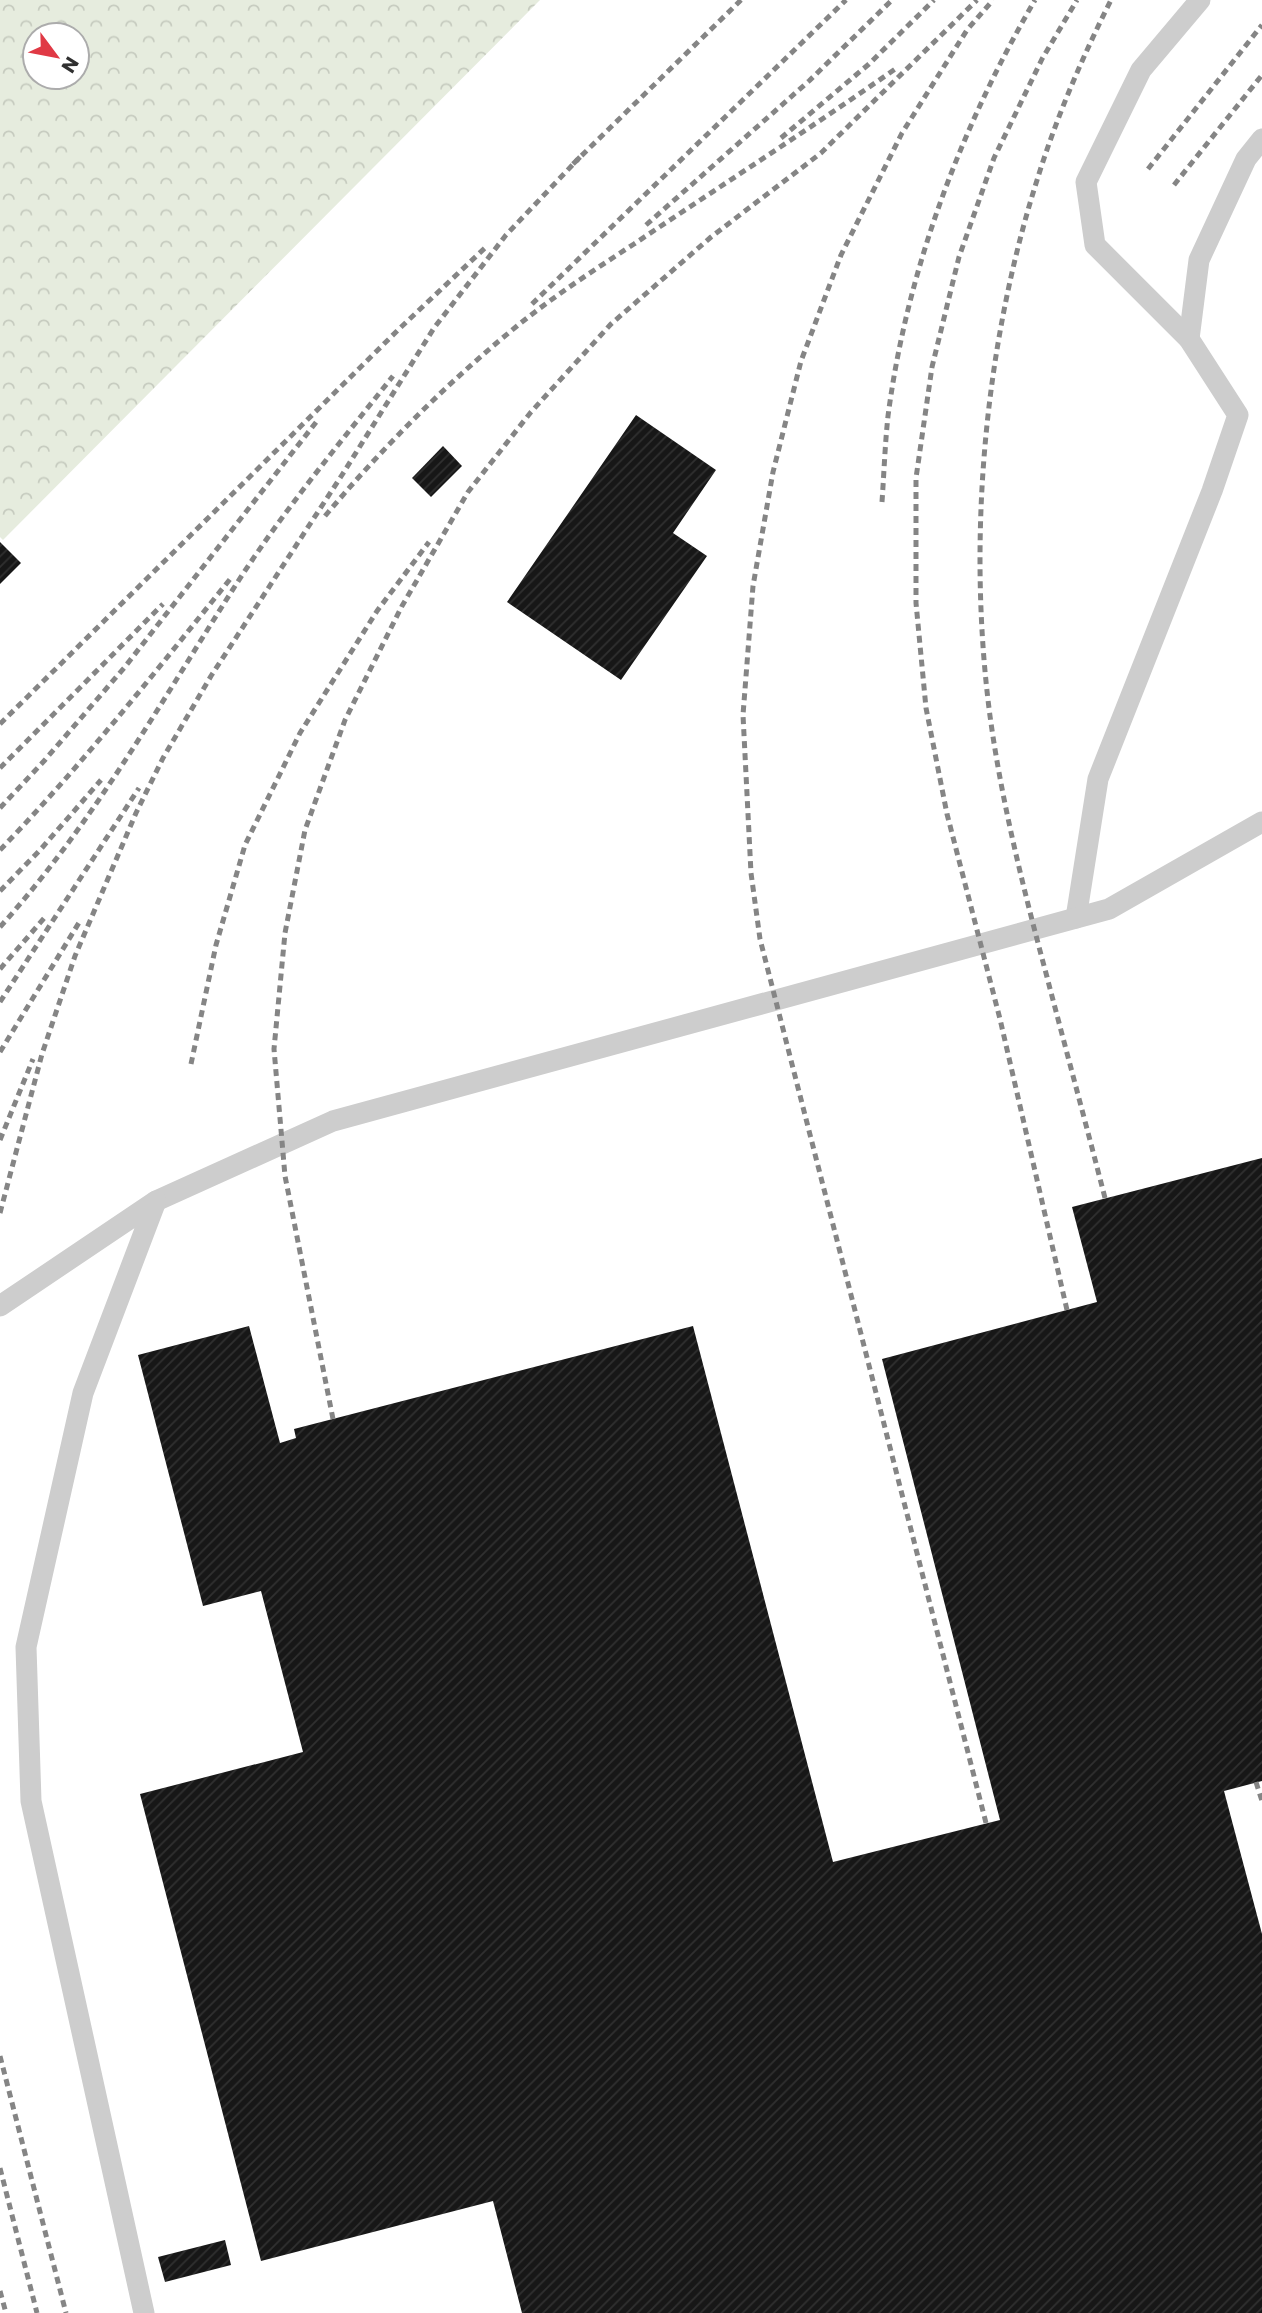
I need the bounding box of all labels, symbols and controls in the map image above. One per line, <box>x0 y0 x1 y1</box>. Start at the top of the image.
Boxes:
north arrow <box>21 21 91 91</box>
text: N <box>55 52 85 78</box>

